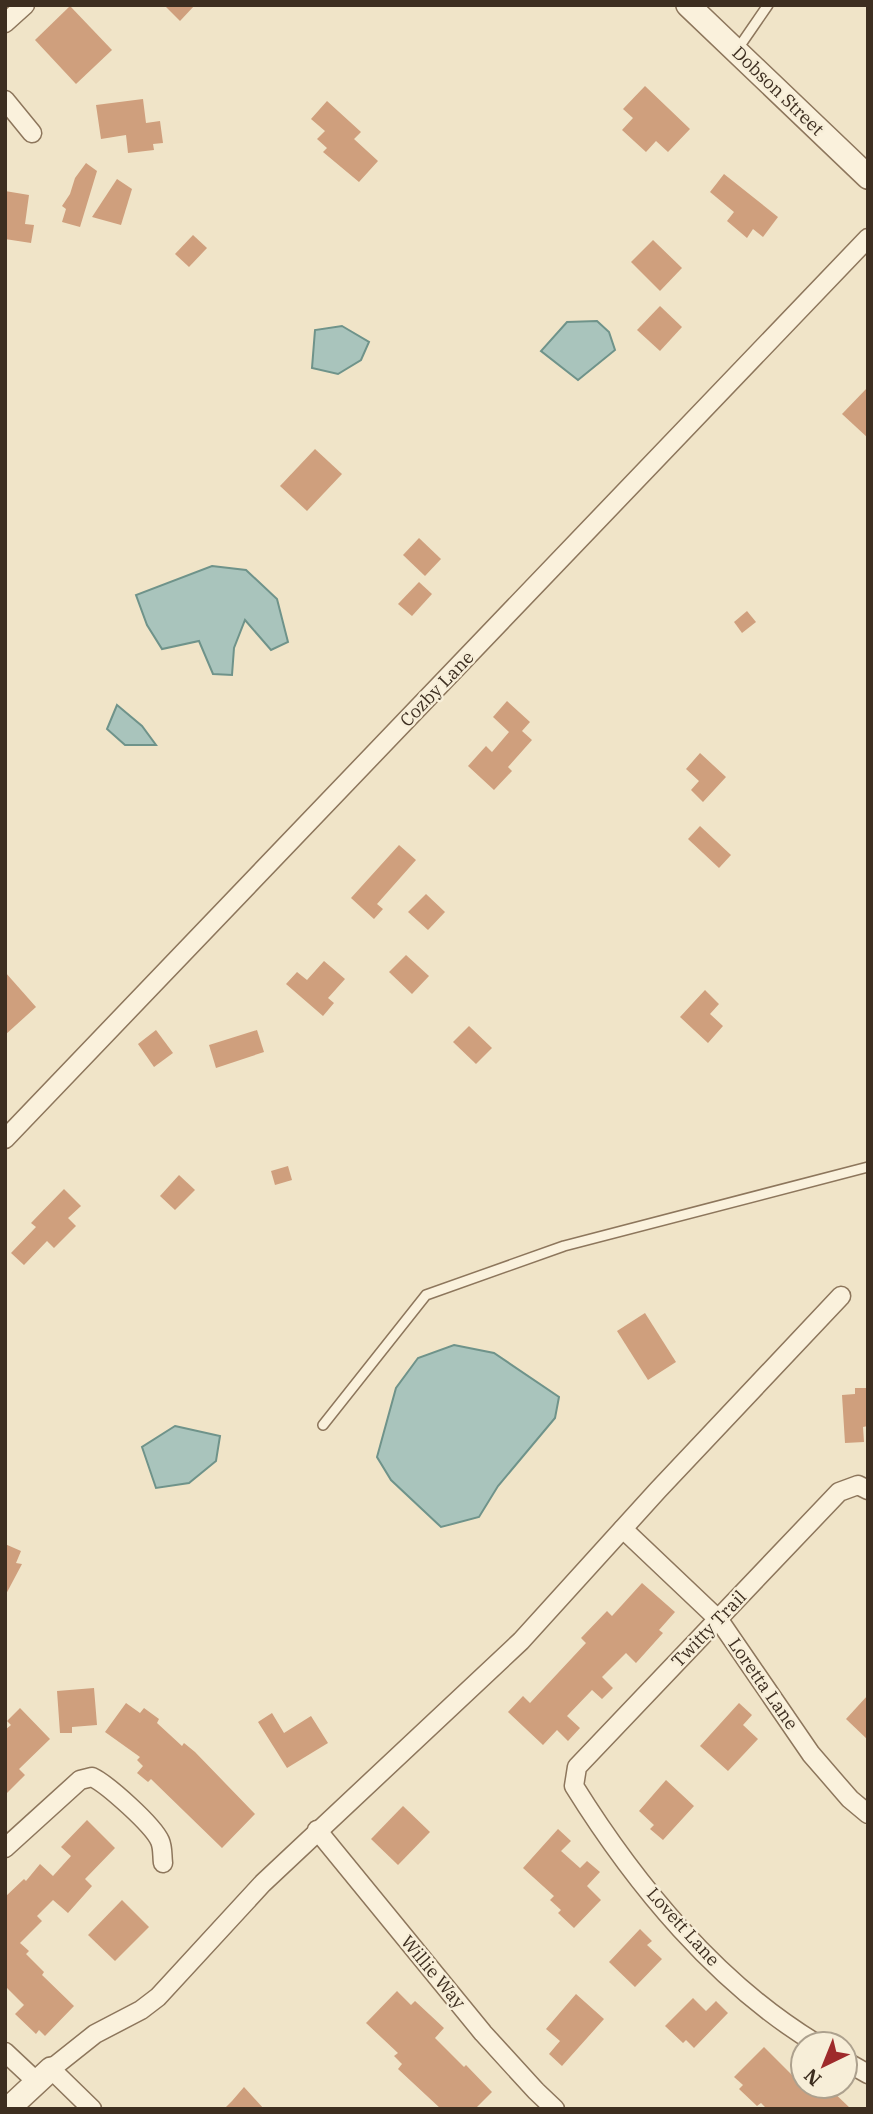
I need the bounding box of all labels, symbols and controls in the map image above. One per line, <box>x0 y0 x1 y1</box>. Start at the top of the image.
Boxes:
street label: Dobson Street <box>728 41 829 140</box>
street label: Cozby Lane <box>395 646 479 731</box>
street label: Twitty Trail <box>666 1585 751 1672</box>
street label: Loretta Lane <box>723 1633 803 1734</box>
street label: Lovett Lane <box>642 1883 725 1971</box>
street label: Willie Way <box>396 1930 471 2013</box>
north arrow <box>789 2030 859 2100</box>
text: N <box>799 2064 826 2091</box>

